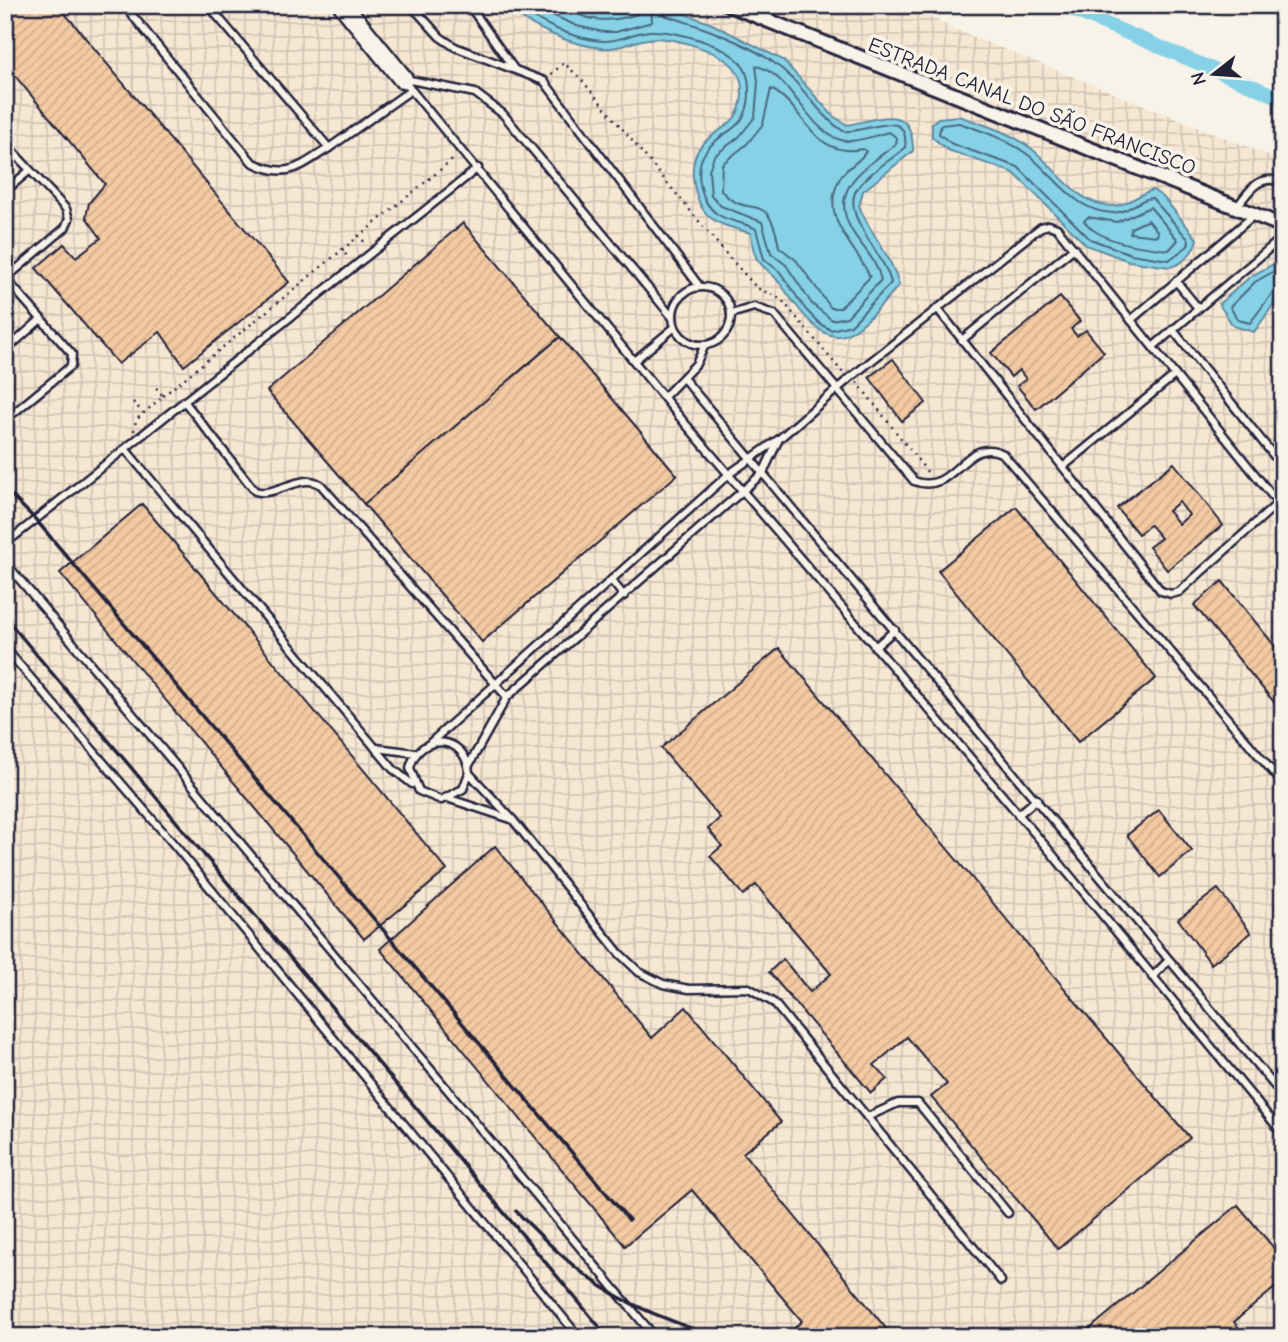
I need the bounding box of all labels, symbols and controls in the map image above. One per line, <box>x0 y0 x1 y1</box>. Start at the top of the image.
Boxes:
street label: ESTRADA CANAL DO SÃO FRANCISCO <box>865 32 1199 180</box>
north arrow <box>1180 38 1250 108</box>

